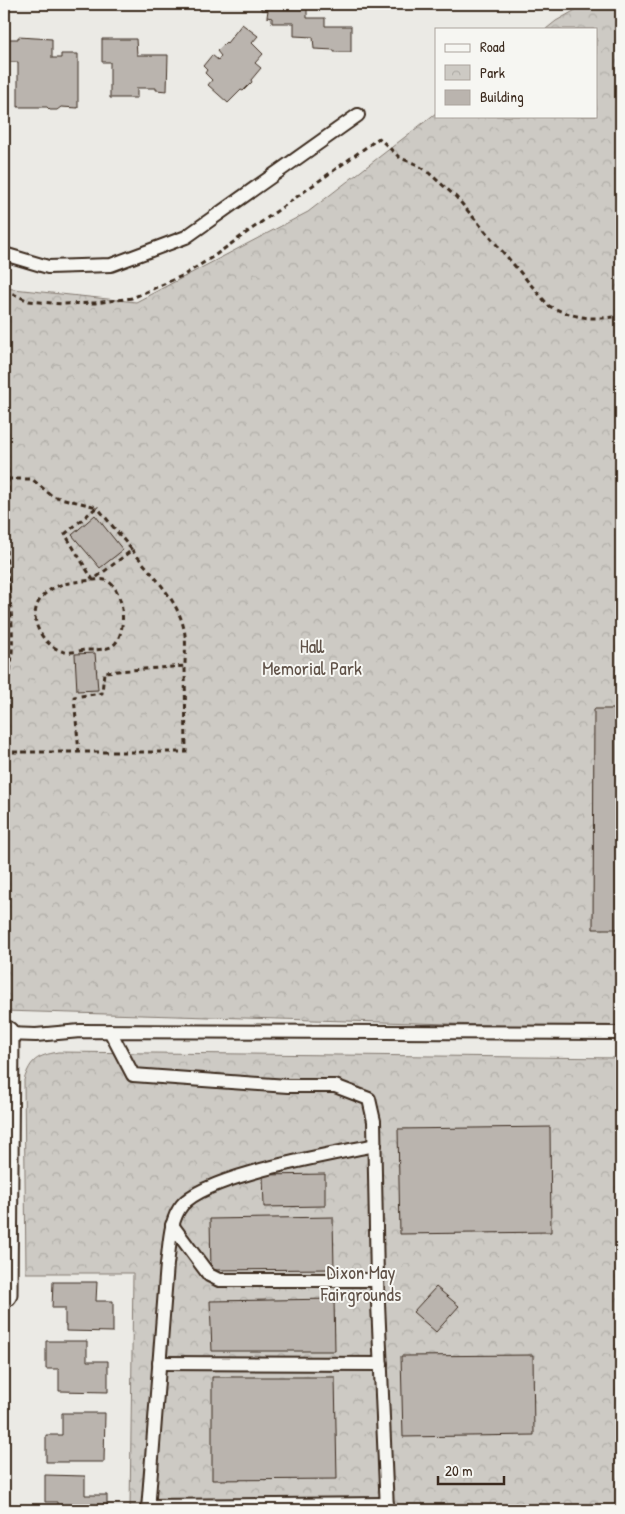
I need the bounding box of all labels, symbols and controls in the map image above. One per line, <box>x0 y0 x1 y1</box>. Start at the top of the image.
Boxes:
legend <box>435 28 598 118</box>
text: Road <box>480 36 505 57</box>
text: Park <box>480 62 505 83</box>
text: Building <box>480 86 524 107</box>
park label: Hall Memorial Park <box>262 633 362 681</box>
park label: Dixon May Fairgrounds <box>320 1259 401 1307</box>
scale bar <box>438 1454 504 1486</box>
text: 20 m <box>445 1460 472 1481</box>

